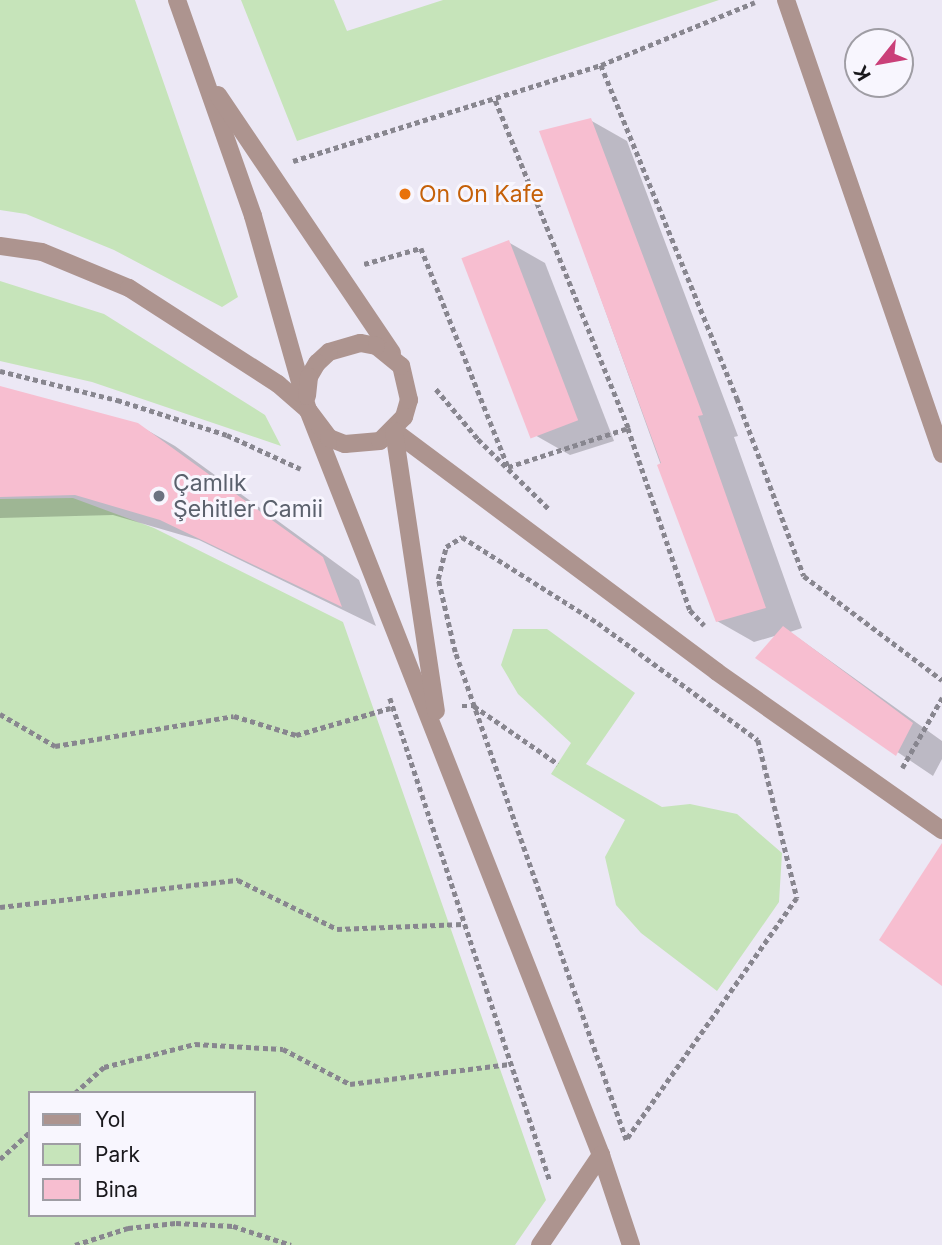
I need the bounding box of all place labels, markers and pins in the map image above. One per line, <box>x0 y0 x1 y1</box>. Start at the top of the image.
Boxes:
place label: On On Kafe <box>419 180 544 208</box>
marker: On On Kafe <box>397 186 413 202</box>
place label: Çamlık Şehitler Camii <box>173 469 323 523</box>
marker: Çamlık Şehitler Camii <box>151 488 167 504</box>

